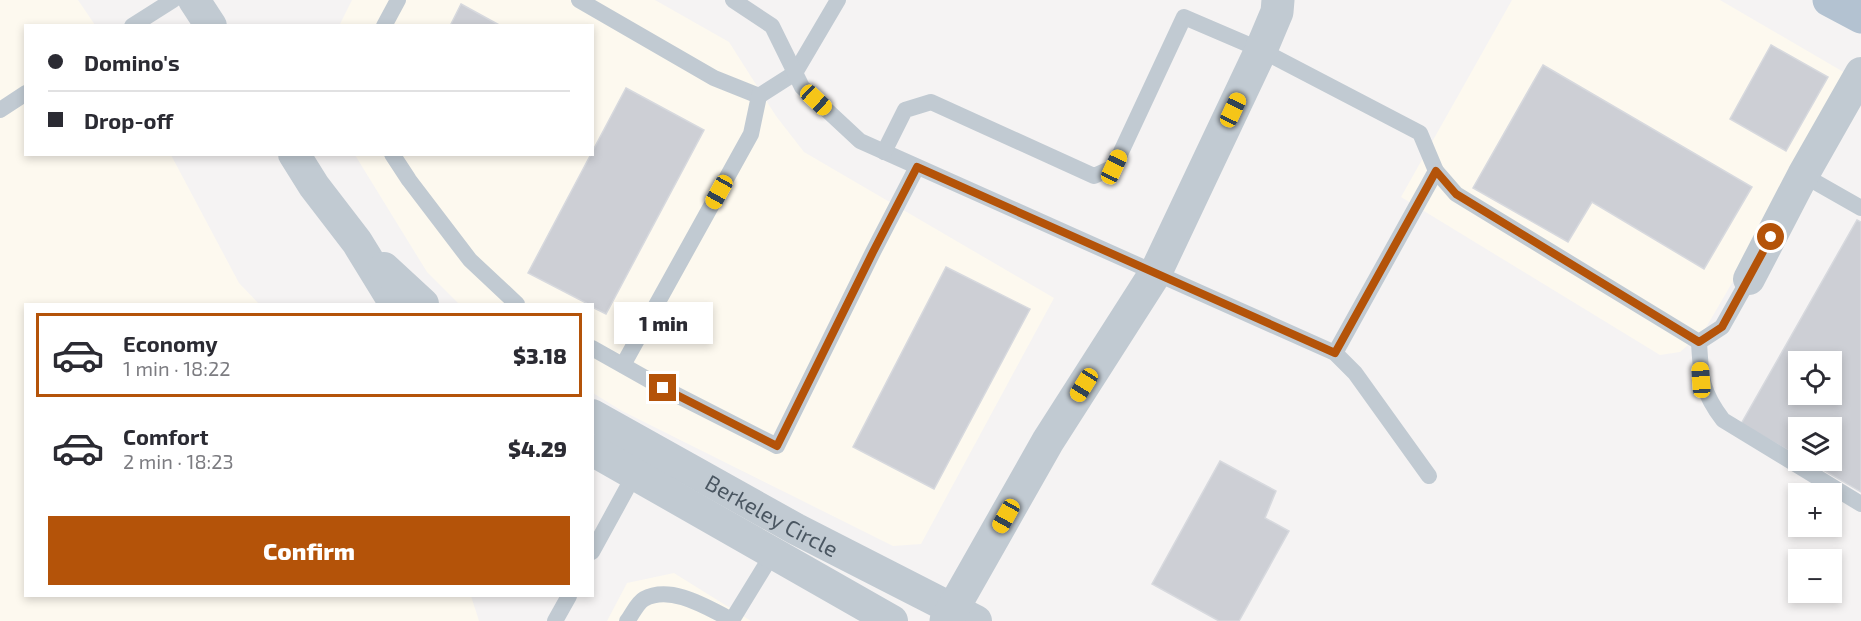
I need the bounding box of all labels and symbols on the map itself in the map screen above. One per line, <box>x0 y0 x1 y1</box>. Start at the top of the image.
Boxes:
car <box>797 81 835 119</box>
car <box>1217 90 1249 130</box>
car <box>1098 147 1130 187</box>
car <box>702 172 736 212</box>
route start <box>1757 223 1784 250</box>
callout: 1 min <box>614 301 712 343</box>
car <box>1691 361 1711 399</box>
car <box>1067 365 1101 405</box>
route end <box>649 374 676 401</box>
street label: Berkeley Circle <box>701 468 843 561</box>
car <box>989 496 1023 536</box>

